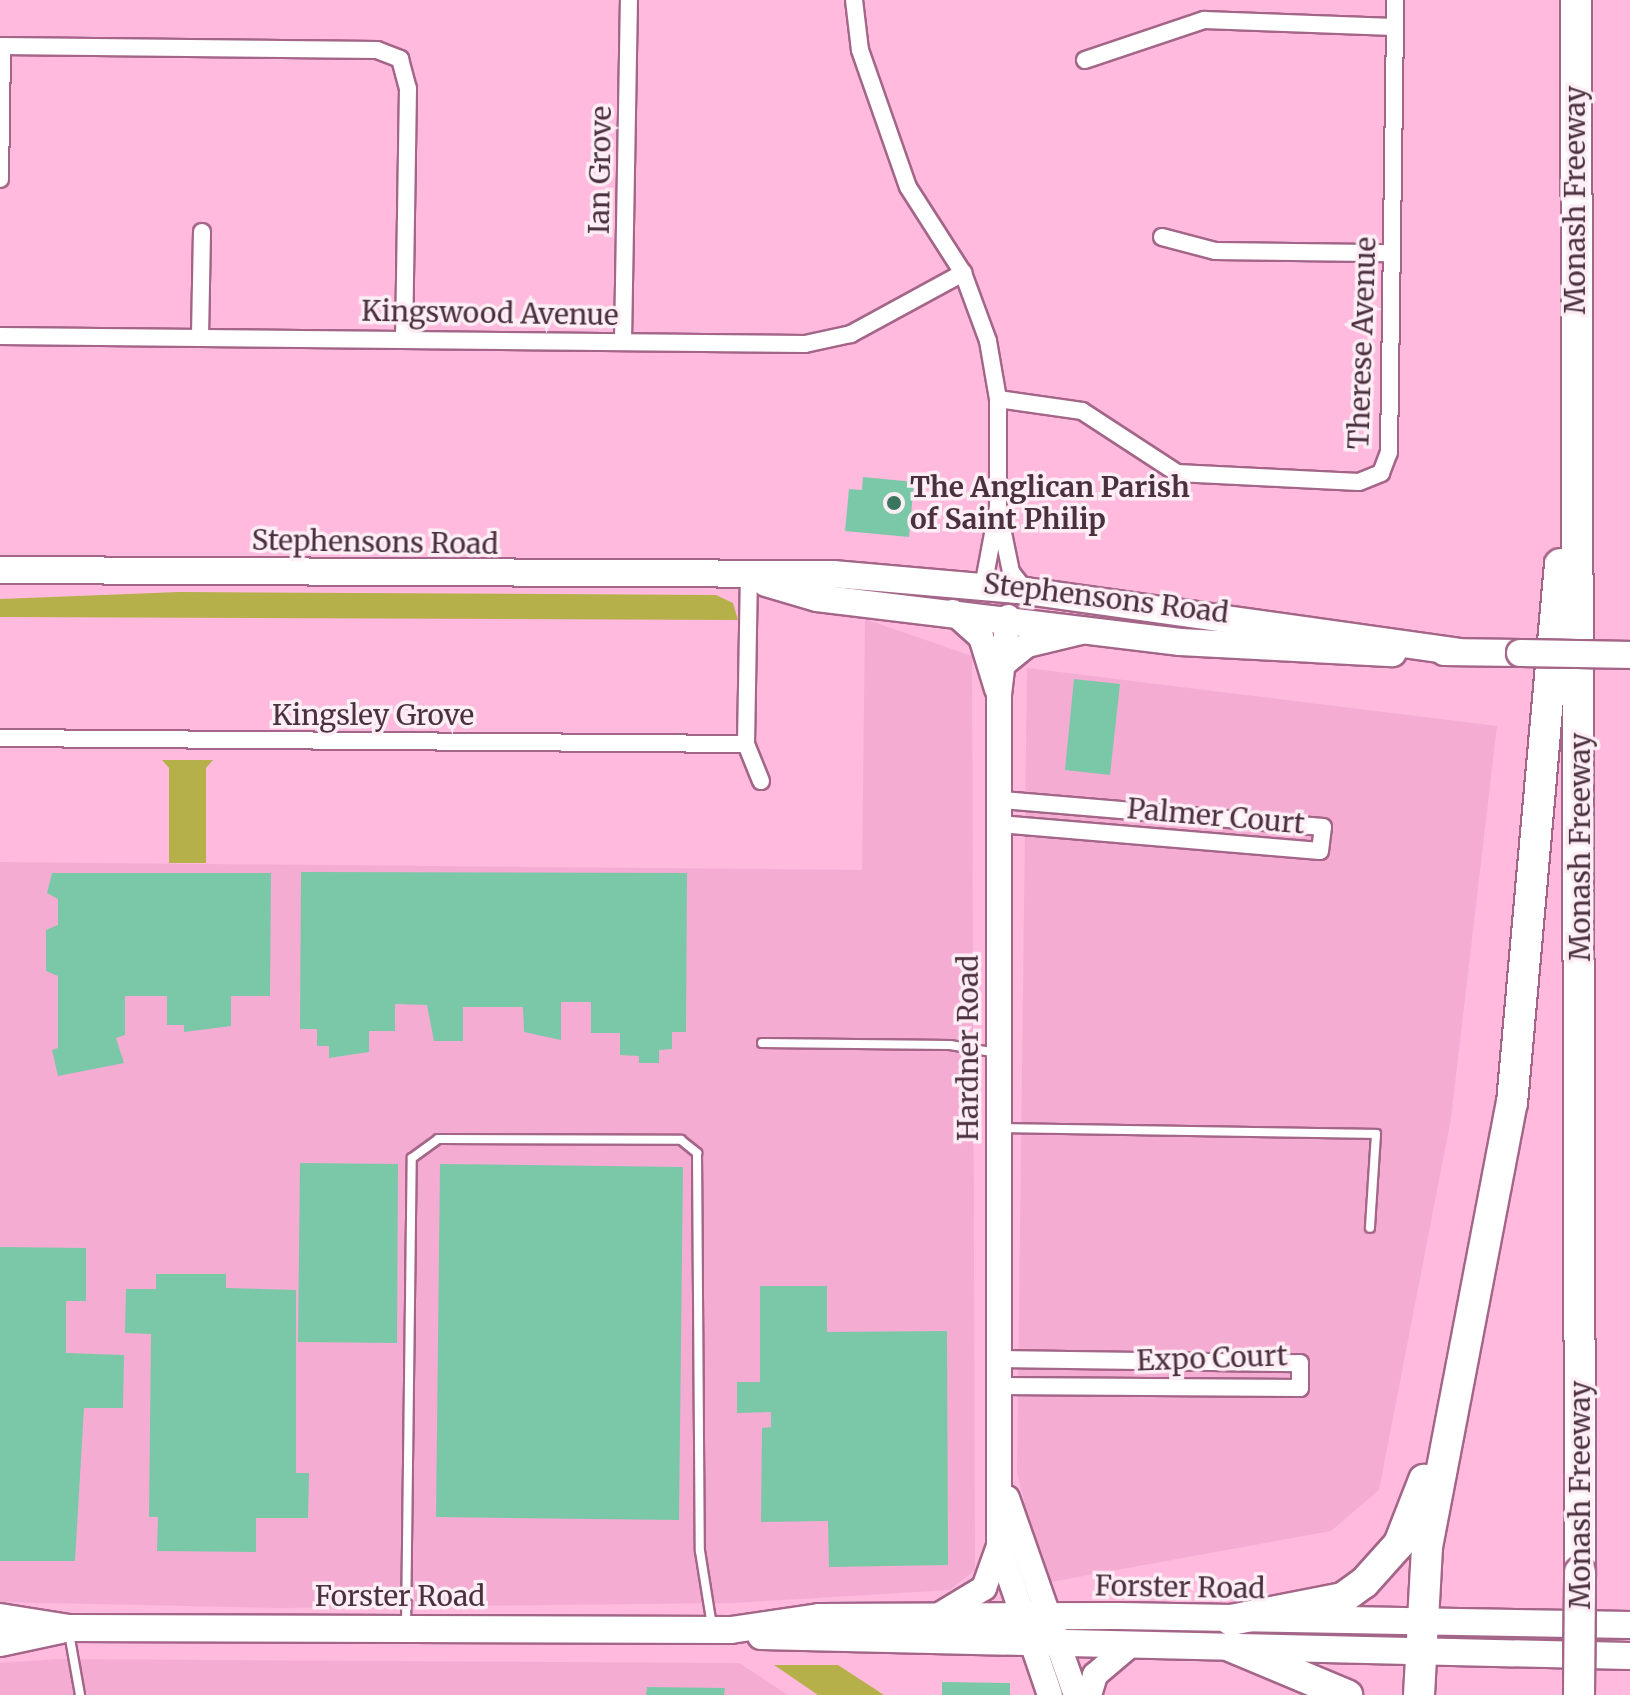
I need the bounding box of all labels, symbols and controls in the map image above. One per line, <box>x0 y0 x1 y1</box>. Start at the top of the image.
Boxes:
street label: Monash Freeway <box>1558 86 1592 314</box>
street label: Ian Grove <box>582 105 618 235</box>
street label: Therese Avenue <box>1341 236 1383 450</box>
street label: Kingswood Avenue <box>361 294 619 332</box>
place label: The Anglican Parish of Saint Philip <box>910 470 1190 536</box>
marker: The Anglican Parish of Saint Philip <box>885 494 903 512</box>
street label: Stephensons Road <box>251 523 499 561</box>
street label: Stephensons Road <box>981 566 1231 630</box>
street label: Kingsley Grove <box>272 698 474 732</box>
street label: Monash Freeway <box>1563 733 1597 961</box>
street label: Palmer Court <box>1126 791 1306 841</box>
street label: Hardner Road <box>951 955 985 1141</box>
street label: Expo Court <box>1136 1339 1288 1377</box>
street label: Monash Freeway <box>1563 1381 1597 1609</box>
street label: Forster Road <box>1095 1569 1265 1605</box>
street label: Forster Road <box>315 1579 485 1613</box>

